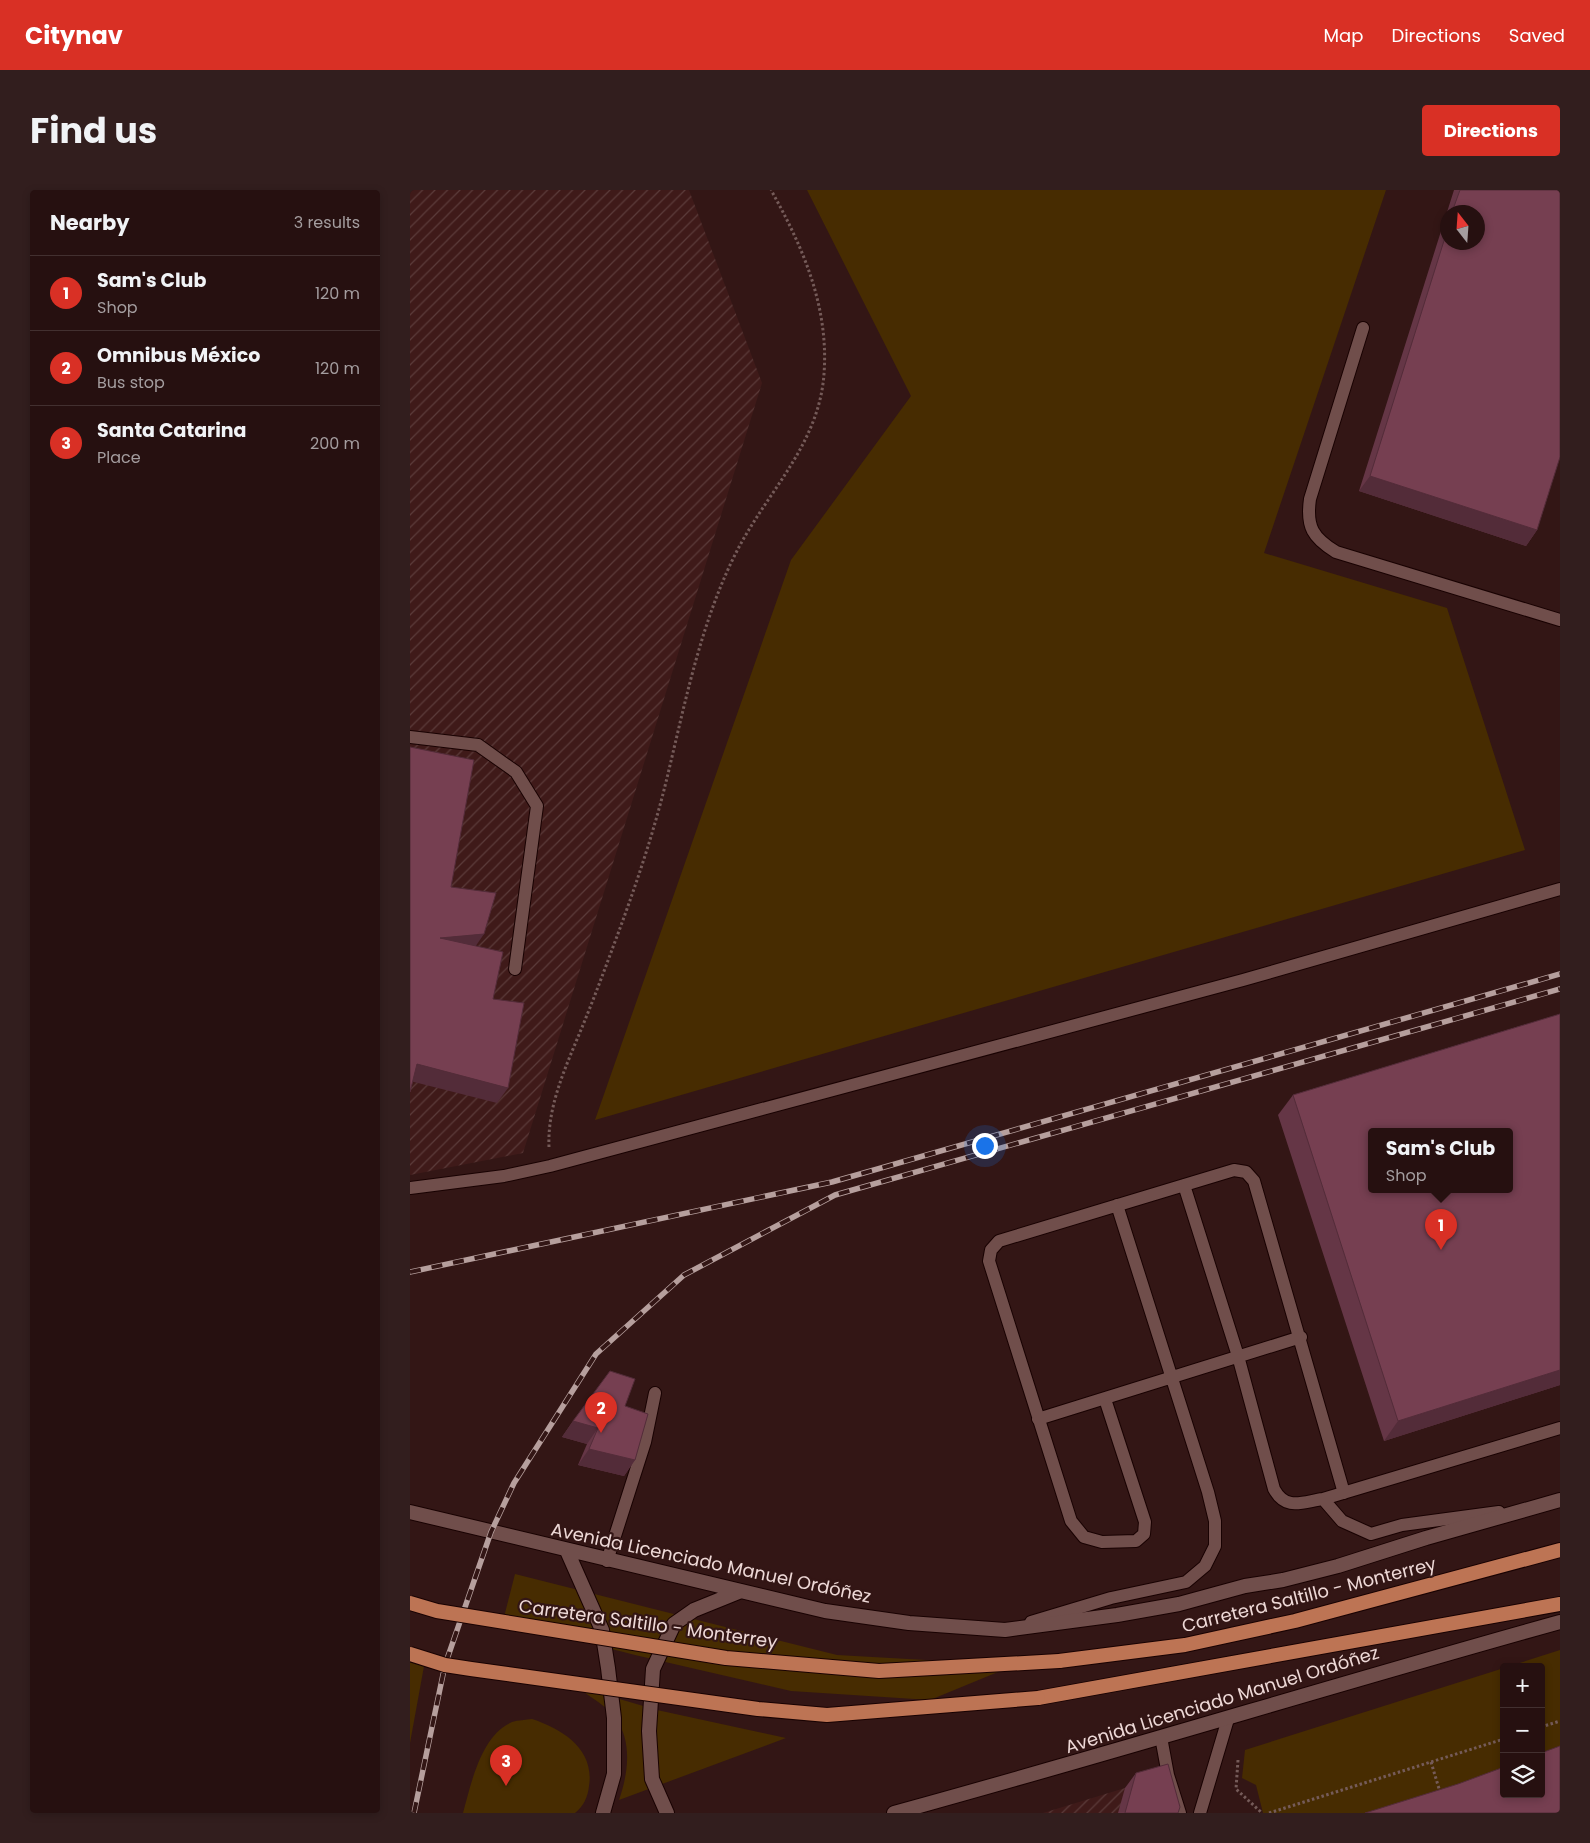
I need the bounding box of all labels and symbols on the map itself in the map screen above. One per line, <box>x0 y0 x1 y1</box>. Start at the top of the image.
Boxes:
north arrow <box>1440 205 1485 250</box>
your location <box>972 1133 998 1159</box>
pin: 1 <box>1425 1209 1457 1250</box>
pin: 2 <box>585 1392 617 1433</box>
street label: Avenida Licenciado Manuel Ordóñez <box>549 1516 874 1609</box>
street label: Carretera Saltillo - Monterrey <box>1179 1551 1439 1638</box>
street label: Carretera Saltillo - Monterrey <box>517 1593 779 1654</box>
street label: Avenida Licenciado Manuel Ordóñez <box>1062 1640 1382 1759</box>
pin: 3 <box>490 1745 522 1786</box>

